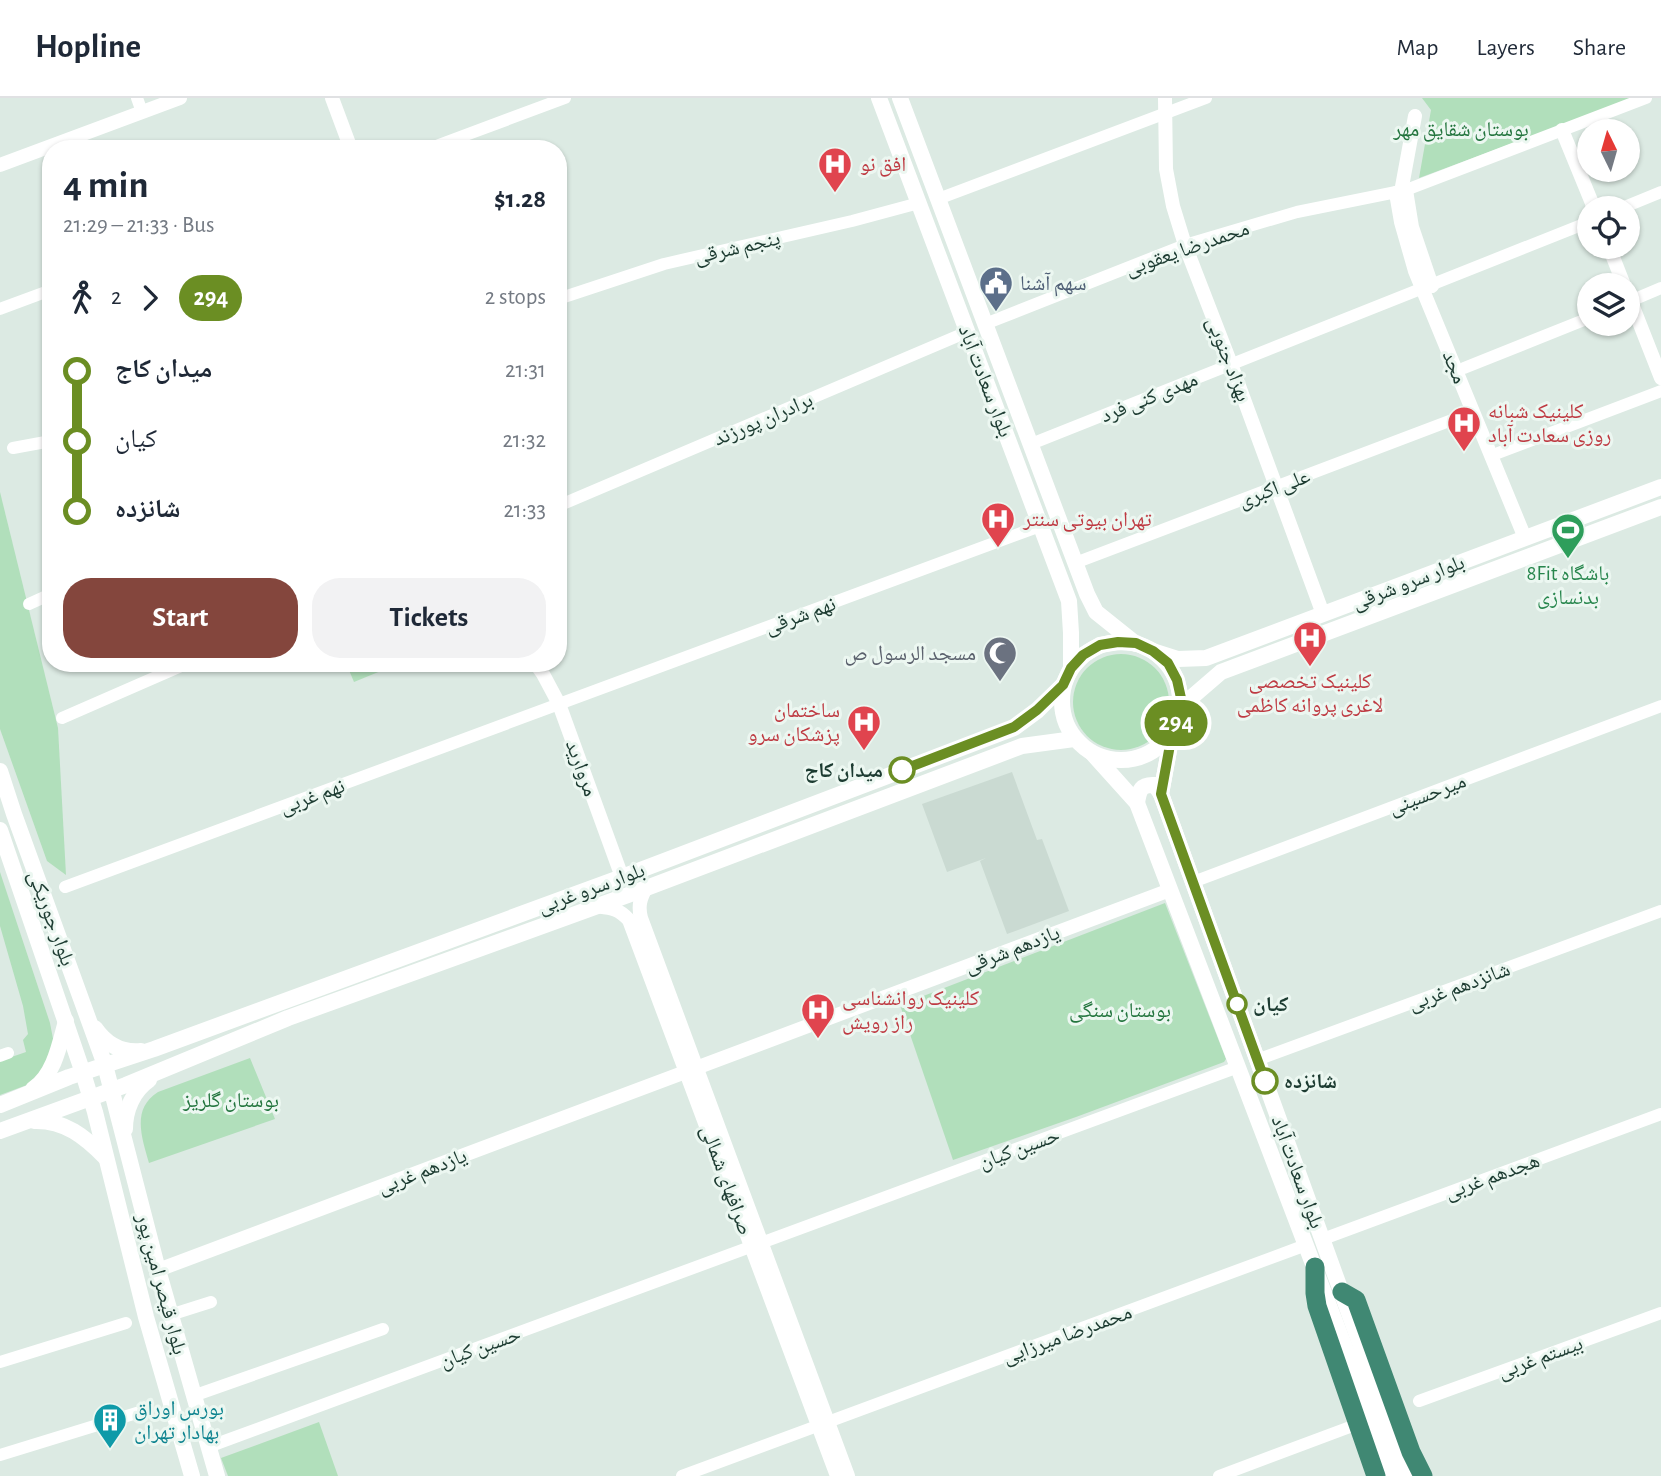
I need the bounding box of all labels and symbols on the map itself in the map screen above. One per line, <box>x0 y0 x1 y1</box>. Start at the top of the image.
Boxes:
park label: بوستان شقایق مهر <box>1392 119 1529 142</box>
north arrow <box>1577 119 1640 182</box>
hospital icon: افق نو <box>816 145 854 194</box>
place label: افق نو <box>860 154 906 177</box>
street label: محمدرضا یعقوبی <box>1122 217 1253 281</box>
street label: پنجم شرقی <box>692 227 783 270</box>
public building icon: سهم آشنا <box>977 264 1015 313</box>
place label: سهم آشنا <box>1020 272 1087 297</box>
street label: بهزاد جنوبی <box>1201 314 1254 405</box>
street label: بلوار سعادت آباد <box>954 322 1017 440</box>
street label: مجد <box>1438 348 1471 387</box>
street label: مهدی کنی فرد <box>1098 368 1201 428</box>
street label: برادران پورزند <box>710 389 816 451</box>
place label: کلینیک شبانه روزی سعادت آباد <box>1488 401 1611 447</box>
hospital icon: کلینیک شبانه روزی سعادت آباد <box>1445 404 1483 453</box>
street label: علی اکبری <box>1235 465 1314 514</box>
hospital icon: تهران بیوتی سنتر <box>979 500 1017 549</box>
place label: تهران بیوتی سنتر <box>1022 509 1152 532</box>
sports icon: 8Fit باشگاه بدنسازی <box>1549 511 1587 560</box>
street label: بلوار سرو شرقی <box>1349 551 1468 615</box>
place label: 8Fit باشگاه بدنسازی <box>1527 563 1609 609</box>
street label: نهم شرقی <box>762 593 840 641</box>
hospital icon: کلینیک تخصصی لاغری پروانه کاظمی <box>1291 619 1329 668</box>
mosque icon: مسجد الرسول ص <box>981 634 1019 683</box>
place label: مسجد الرسول ص <box>845 643 976 666</box>
place label: کلینیک تخصصی لاغری پروانه کاظمی <box>1237 671 1383 718</box>
place label: ساختمان پزشکان سرو <box>748 700 840 746</box>
line badge: 294 <box>1136 700 1216 746</box>
hospital icon: ساختمان پزشکان سرو <box>845 703 883 752</box>
street label: مروارید <box>561 737 601 799</box>
marker: میدان کاج <box>889 757 915 783</box>
place label: میدان کاج <box>804 760 883 783</box>
street label: میرحسینی <box>1386 770 1469 821</box>
street label: نهم غربی <box>277 775 349 821</box>
street label: بلوار سرو غربی <box>535 859 648 919</box>
street label: بلوار جوریکی <box>23 868 78 969</box>
street label: یازدهم شرقی <box>962 922 1064 980</box>
street label: شانزدهم غربی <box>1405 958 1514 1017</box>
place label: کلینیک روانشناسی راز رویش <box>842 988 979 1035</box>
hospital icon: کلینیک روانشناسی راز رویش <box>799 991 837 1040</box>
marker: کیان <box>1227 994 1247 1014</box>
place label: کیان <box>1253 994 1289 1016</box>
park label: بوستان سنگی <box>1069 1000 1171 1023</box>
marker: شانزده <box>1252 1068 1278 1094</box>
place label: شانزده <box>1284 1071 1337 1093</box>
park label: بوستان گلریز <box>182 1090 279 1112</box>
street label: بلوار سعادت آباد <box>1267 1113 1328 1232</box>
street label: صرافهای شمالی <box>695 1122 756 1239</box>
street label: حسین کیان <box>976 1124 1063 1175</box>
street label: یازدهم غربی <box>375 1145 471 1201</box>
street label: هجدهم غربی <box>1442 1150 1543 1206</box>
street label: بلوار قیصر امین پور <box>130 1210 190 1357</box>
street label: محمدرضا میرزایی <box>1000 1301 1135 1369</box>
street label: حسین کیان <box>437 1323 524 1374</box>
street label: بیستم غربی <box>1495 1332 1586 1385</box>
place label: بورس اوراق بهادار تهران <box>134 1398 224 1444</box>
building icon: بورس اوراق بهادار تهران <box>91 1401 129 1450</box>

